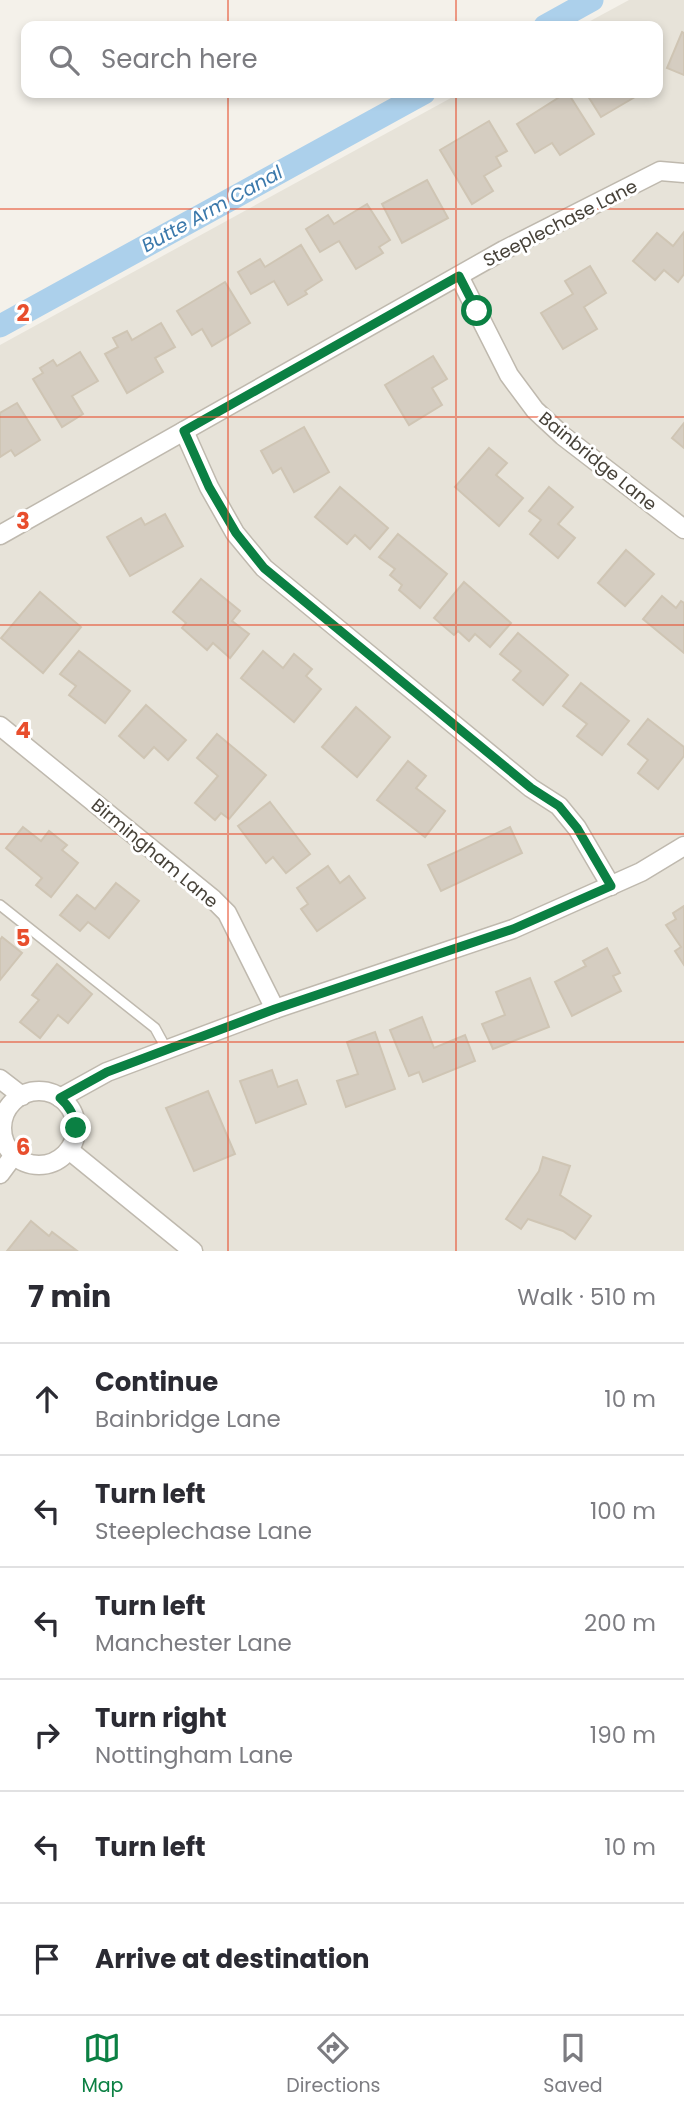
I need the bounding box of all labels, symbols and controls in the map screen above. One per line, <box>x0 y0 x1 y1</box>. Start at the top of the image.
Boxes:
search box <box>21 21 663 98</box>
icon: search <box>45 41 83 79</box>
text: Search here <box>101 41 258 77</box>
water label: Butte Arm Canal <box>137 159 288 259</box>
street label: Steeplechase Lane <box>479 173 641 273</box>
route start <box>461 295 492 326</box>
text: 2 <box>16 297 30 329</box>
street label: Bainbridge Lane <box>534 406 662 516</box>
text: 3 <box>16 505 30 537</box>
text: 4 <box>15 714 31 746</box>
street label: Birmingham Lane <box>86 792 224 914</box>
text: 5 <box>16 922 30 954</box>
route end <box>60 1112 91 1143</box>
text: 6 <box>16 1131 30 1163</box>
text: 7 min <box>28 1275 111 1318</box>
text: Walk · 510 m <box>517 1281 656 1313</box>
text: Continue <box>95 1364 218 1400</box>
icon: ahead <box>28 1380 66 1418</box>
text: 10 m <box>604 1383 656 1415</box>
text: Bainbridge Lane <box>95 1403 281 1435</box>
text: Turn left <box>95 1476 206 1512</box>
icon: left <box>28 1492 66 1530</box>
text: 100 m <box>590 1495 656 1527</box>
text: Steeplechase Lane <box>95 1515 312 1547</box>
text: Turn left <box>95 1588 206 1624</box>
icon: left <box>28 1604 66 1642</box>
text: 200 m <box>584 1607 656 1639</box>
text: Manchester Lane <box>95 1627 292 1659</box>
text: Turn right <box>95 1700 227 1736</box>
icon: right <box>28 1716 66 1754</box>
text: 190 m <box>590 1719 656 1751</box>
text: Nottingham Lane <box>95 1739 293 1771</box>
icon: left <box>28 1828 66 1866</box>
text: Turn left <box>95 1829 206 1865</box>
text: 10 m <box>604 1831 656 1863</box>
icon: arrive <box>28 1940 66 1978</box>
text: Arrive at destination <box>95 1941 370 1977</box>
tab: Map <box>81 2029 123 2100</box>
tab: Directions <box>286 2029 381 2100</box>
tab: Saved <box>543 2029 603 2100</box>

